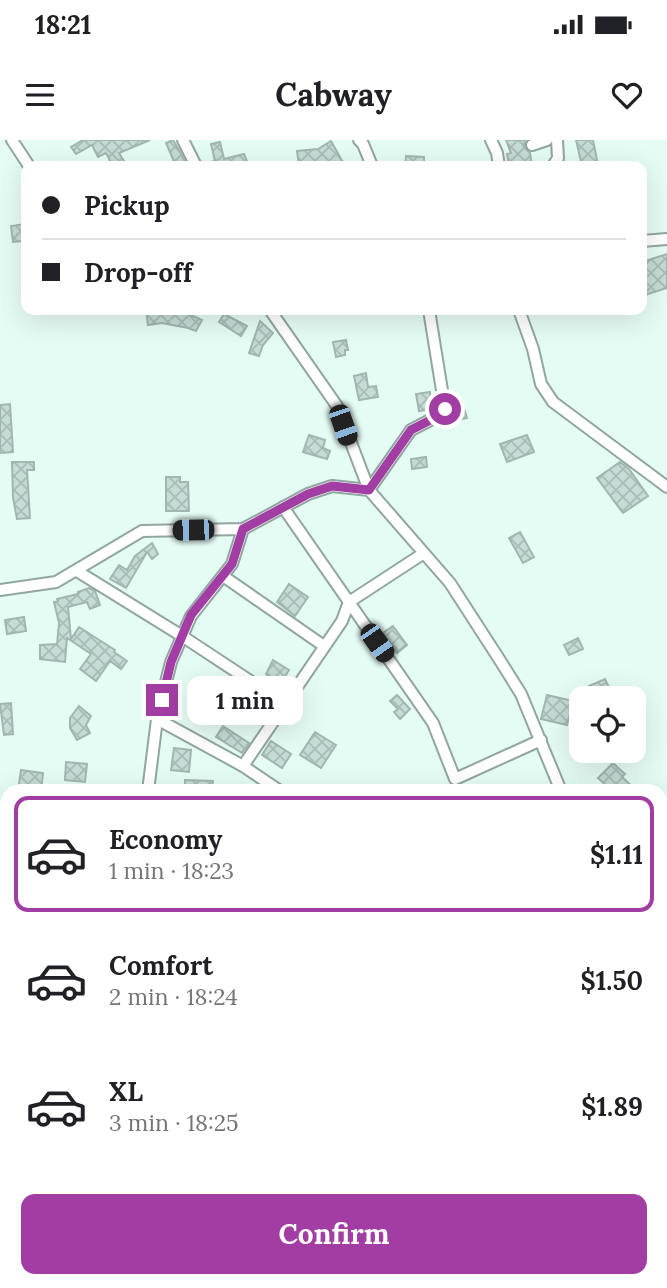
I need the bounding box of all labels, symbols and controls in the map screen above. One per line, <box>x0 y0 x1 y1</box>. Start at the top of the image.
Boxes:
text: 18:21 <box>35 8 91 41</box>
text: Cabway <box>275 74 392 115</box>
icon: menu <box>21 76 59 114</box>
icon: heart <box>608 76 646 114</box>
text: Pickup <box>84 189 170 222</box>
text: Drop-off <box>84 256 192 289</box>
route start <box>429 393 461 425</box>
car <box>327 402 360 448</box>
car <box>172 519 215 541</box>
car <box>357 620 398 666</box>
callout: 1 min <box>186 676 302 724</box>
route end <box>146 684 178 716</box>
text: 1 min <box>216 686 274 715</box>
map controls <box>569 686 646 763</box>
button: locate <box>569 686 646 763</box>
icon: car <box>25 823 88 886</box>
text: Economy <box>109 823 222 856</box>
text: $1.11 <box>590 838 643 871</box>
text: 1 min · 18:23 <box>109 856 234 885</box>
icon: car <box>25 949 88 1012</box>
text: Comfort <box>109 949 213 982</box>
text: $1.50 <box>581 964 643 997</box>
text: 2 min · 18:24 <box>109 982 238 1011</box>
icon: car <box>25 1075 88 1138</box>
text: XL <box>109 1075 143 1108</box>
text: $1.89 <box>581 1090 643 1123</box>
text: 3 min · 18:25 <box>109 1108 239 1137</box>
button: Confirm <box>21 1194 647 1274</box>

